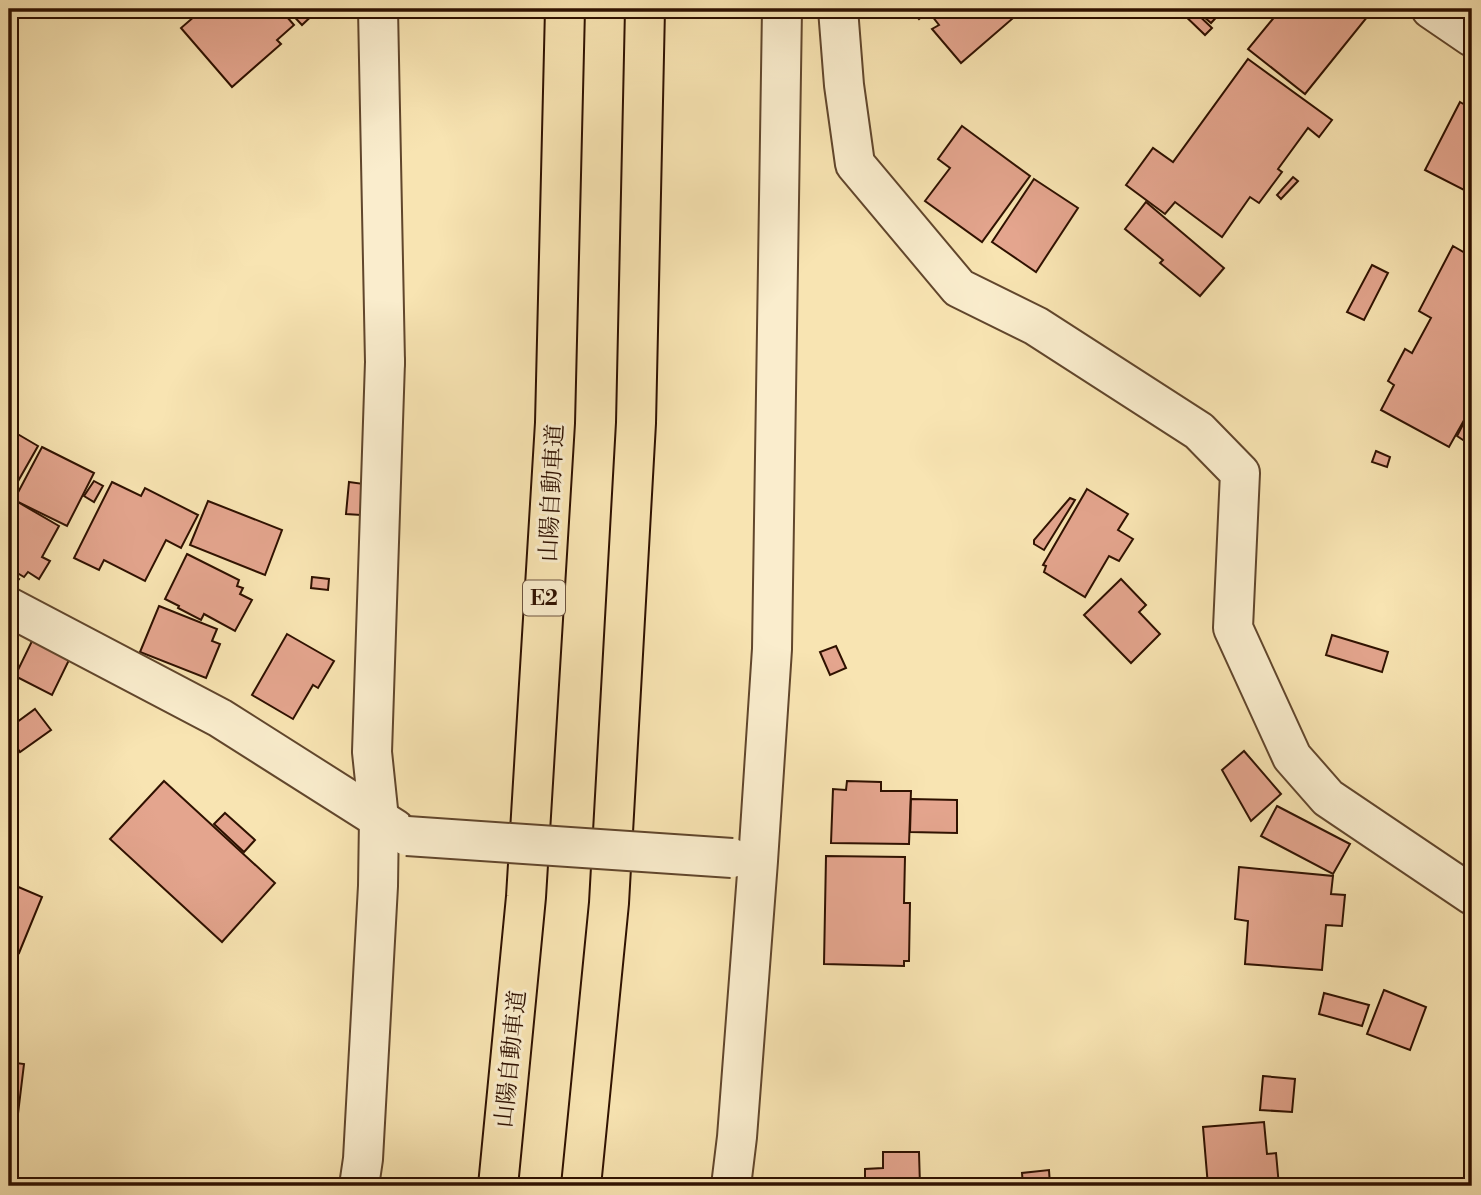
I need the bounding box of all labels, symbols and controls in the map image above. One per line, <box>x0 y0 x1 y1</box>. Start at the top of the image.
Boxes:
street label: 山陽自動車道 <box>534 423 570 563</box>
road number: E2 <box>523 580 565 616</box>
street label: 山陽自動車道 <box>490 989 532 1129</box>

